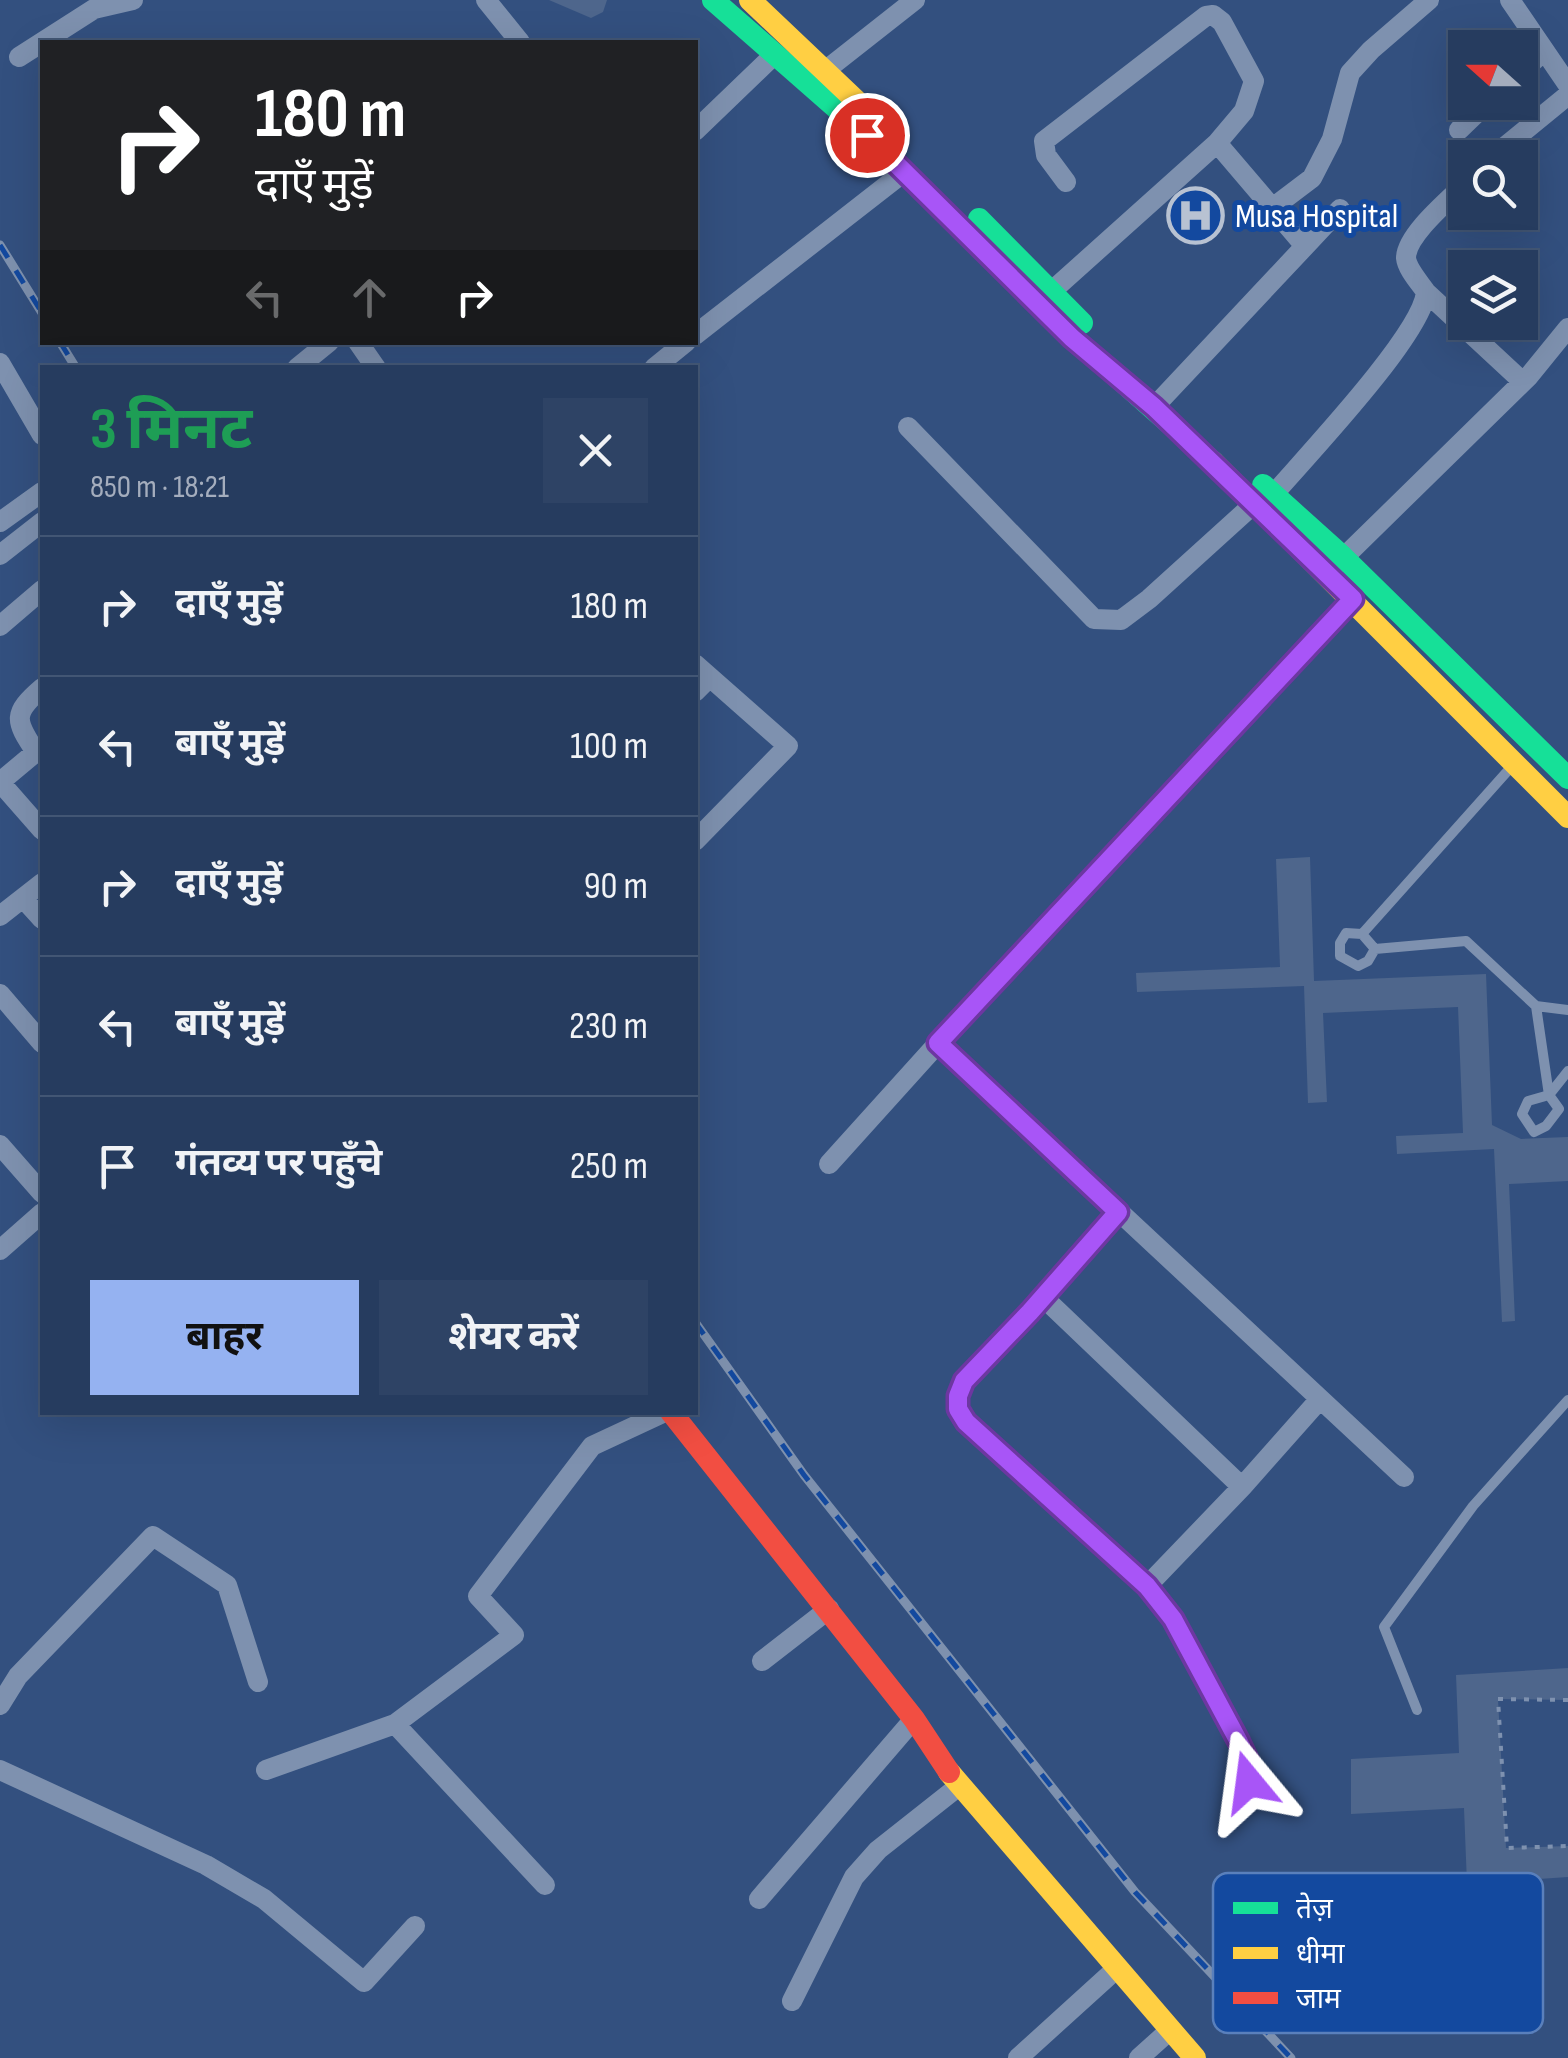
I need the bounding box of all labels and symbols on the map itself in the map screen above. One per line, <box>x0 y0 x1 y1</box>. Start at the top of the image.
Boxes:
north arrow <box>1448 30 1538 120</box>
pin <box>825 93 910 178</box>
hospital icon: Musa Hospital <box>1166 185 1226 245</box>
place label: Musa Hospital <box>1235 195 1398 238</box>
position arrow <box>1197 1730 1301 1834</box>
legend <box>1213 1873 1543 2033</box>
text: तेज़ <box>1296 1892 1334 1926</box>
text: धीमा <box>1296 1937 1345 1971</box>
text: जाम <box>1296 1983 1342 2016</box>

